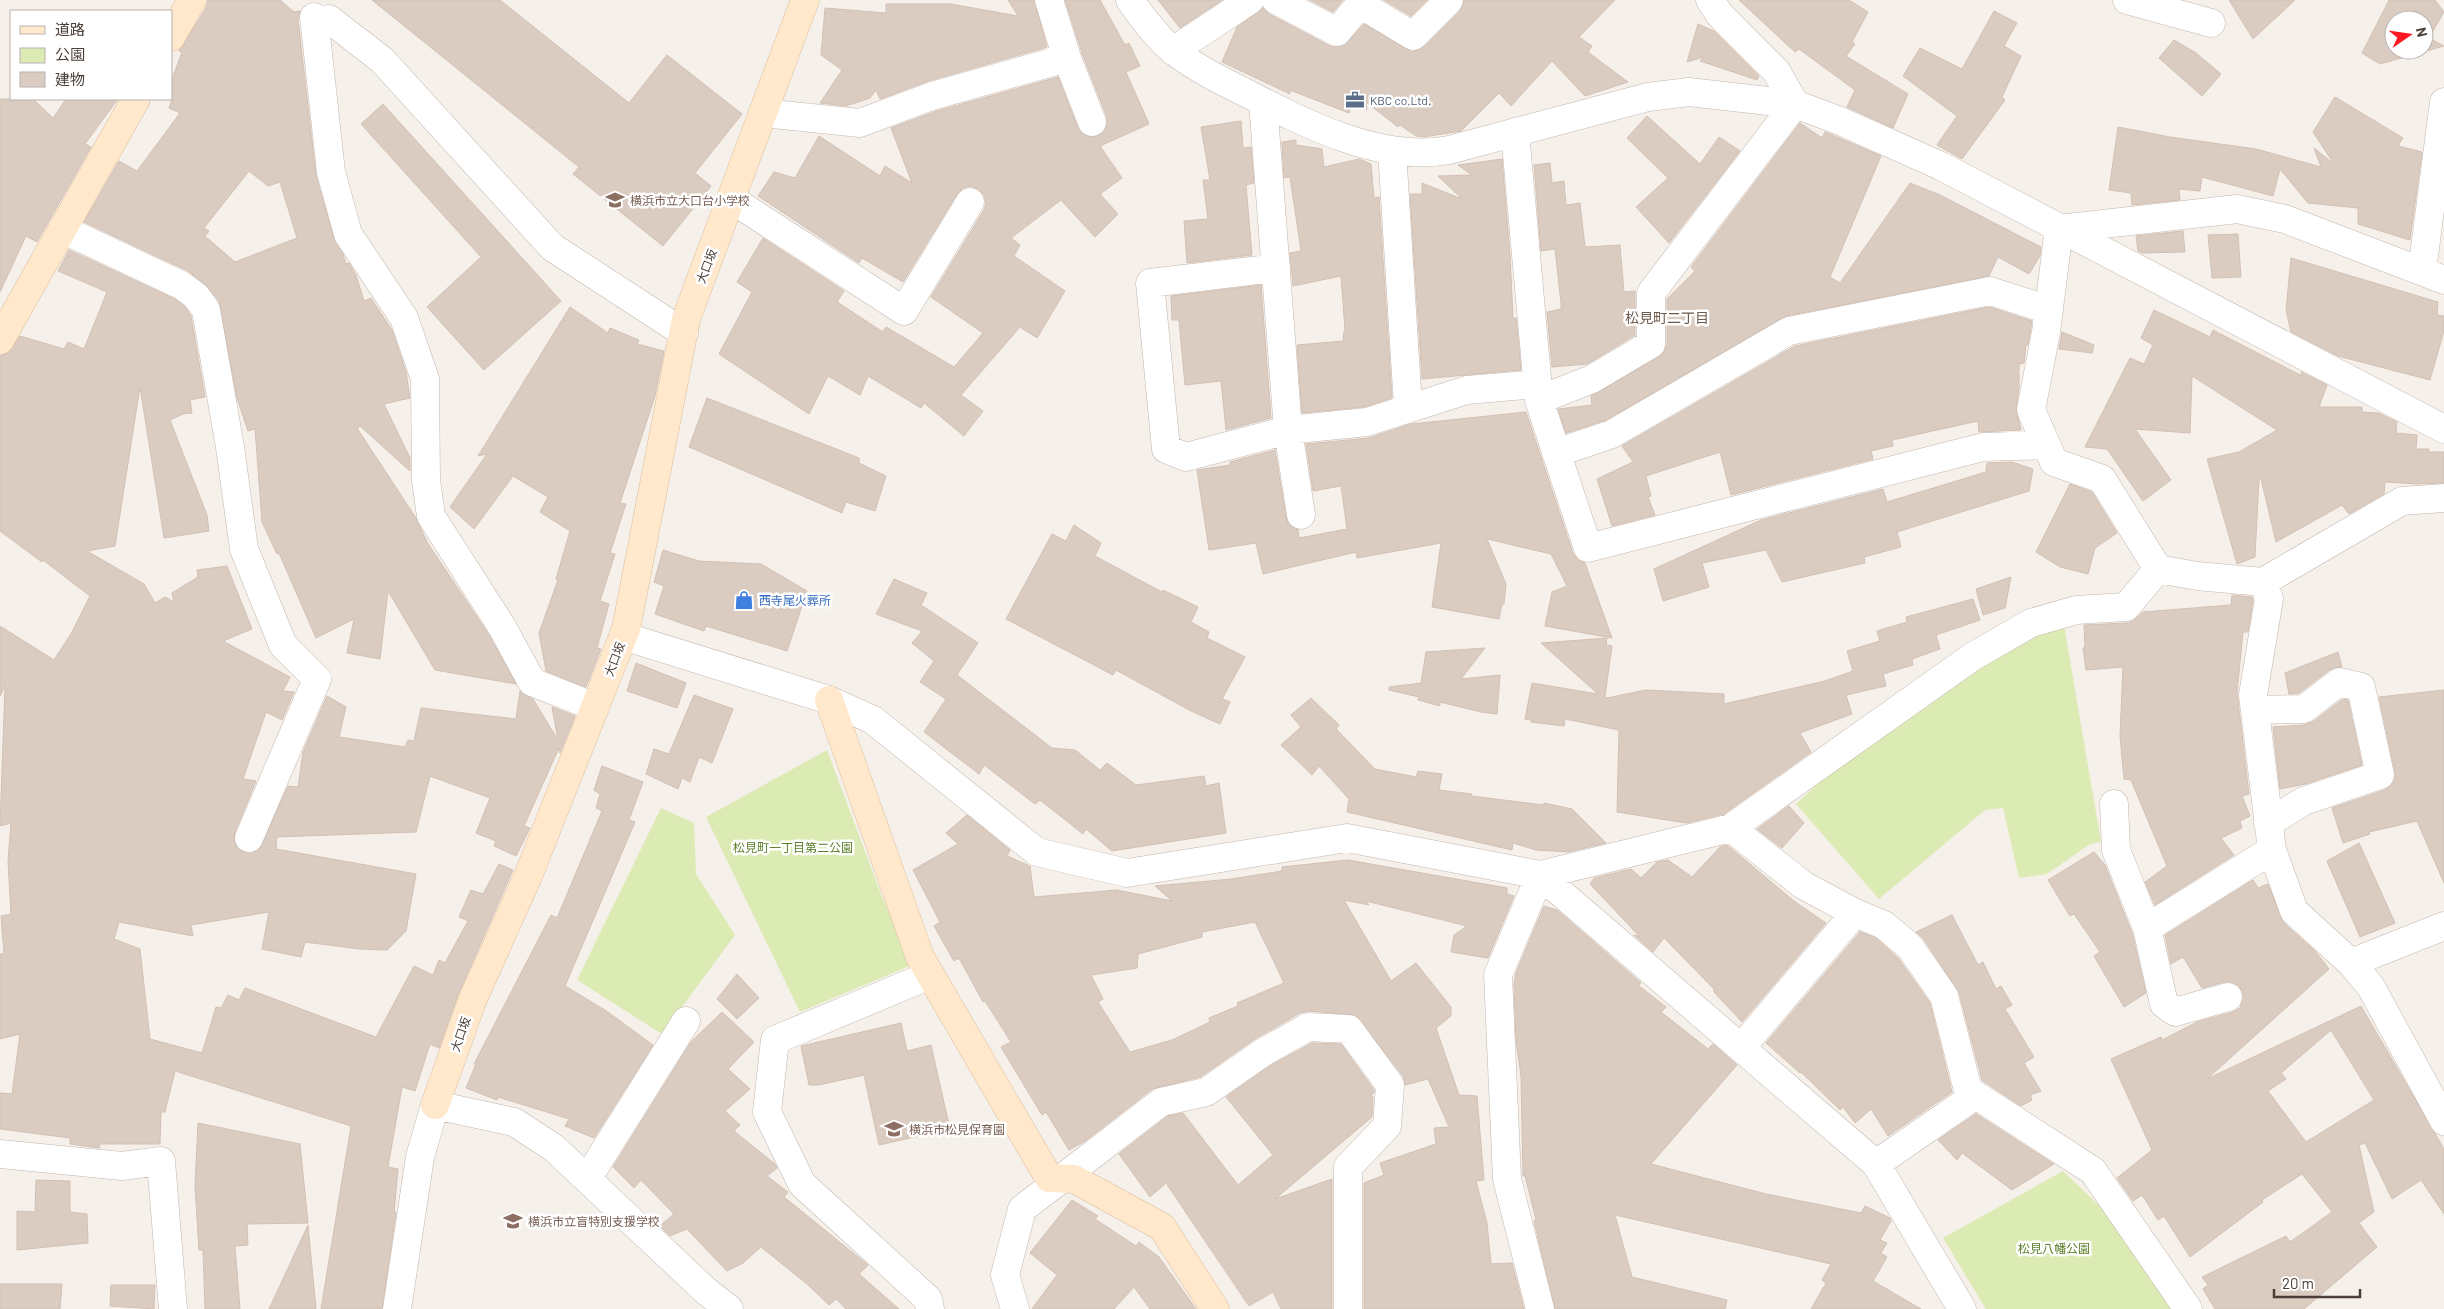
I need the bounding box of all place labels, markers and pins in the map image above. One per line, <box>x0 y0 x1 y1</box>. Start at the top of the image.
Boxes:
office icon: KBC co.Ltd. <box>1344 89 1366 111</box>
place label: KBC co.Ltd. <box>1370 93 1431 107</box>
school or university icon: 横浜市立大口台小学校 <box>604 189 626 211</box>
place label: 横浜市立大口台小学校 <box>630 193 750 207</box>
shop icon: 西寺尾火葬所 <box>733 589 755 611</box>
place label: 西寺尾火葬所 <box>759 593 831 607</box>
school or university icon: 横浜市松見保育園 <box>883 1118 905 1140</box>
place label: 横浜市松見保育園 <box>909 1122 1005 1136</box>
school or university icon: 横浜市立盲特別支援学校 <box>502 1210 524 1232</box>
place label: 横浜市立盲特別支援学校 <box>528 1214 660 1228</box>

